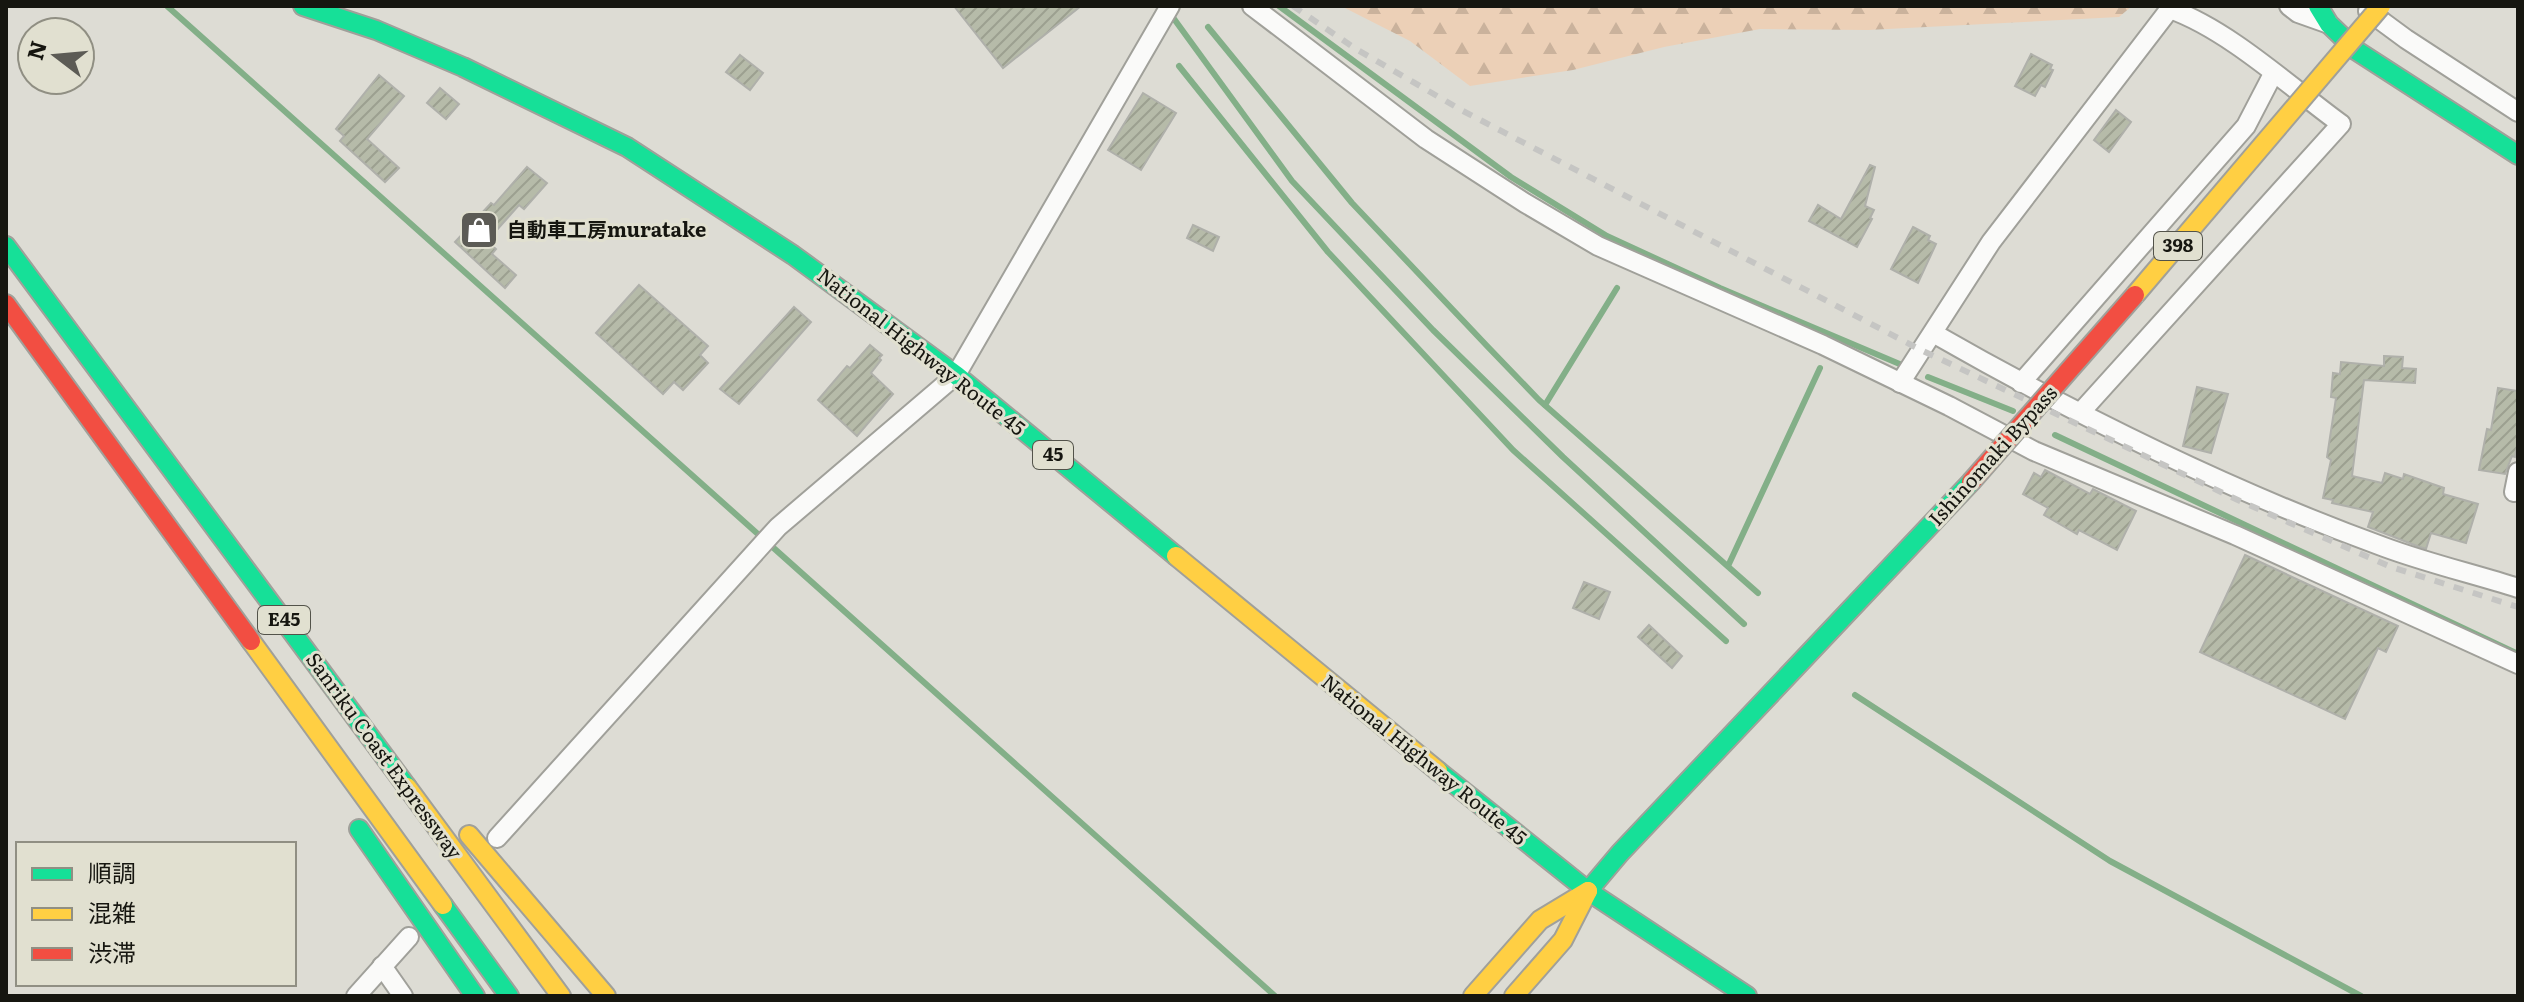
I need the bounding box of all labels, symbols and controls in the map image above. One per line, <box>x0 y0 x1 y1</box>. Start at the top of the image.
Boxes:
north arrow <box>16 16 96 96</box>
text: N <box>17 37 54 63</box>
shop icon: 自動車工房muratake <box>458 209 500 251</box>
place label: 自動車工房muratake <box>507 213 706 243</box>
road number: 398 <box>2154 232 2202 260</box>
street label: National Highway Route 45 <box>812 259 1033 441</box>
street label: Ishinomaki Bypass <box>1920 378 2063 532</box>
road number: 45 <box>1033 441 1073 469</box>
road number: E45 <box>258 606 310 634</box>
street label: Sanriku Coast Expressway <box>300 645 471 865</box>
street label: National Highway Route 45 <box>1316 666 1535 851</box>
legend <box>16 842 296 986</box>
text: 順調 <box>88 854 136 889</box>
text: 混雑 <box>88 894 136 929</box>
text: 渋滞 <box>88 934 136 969</box>

